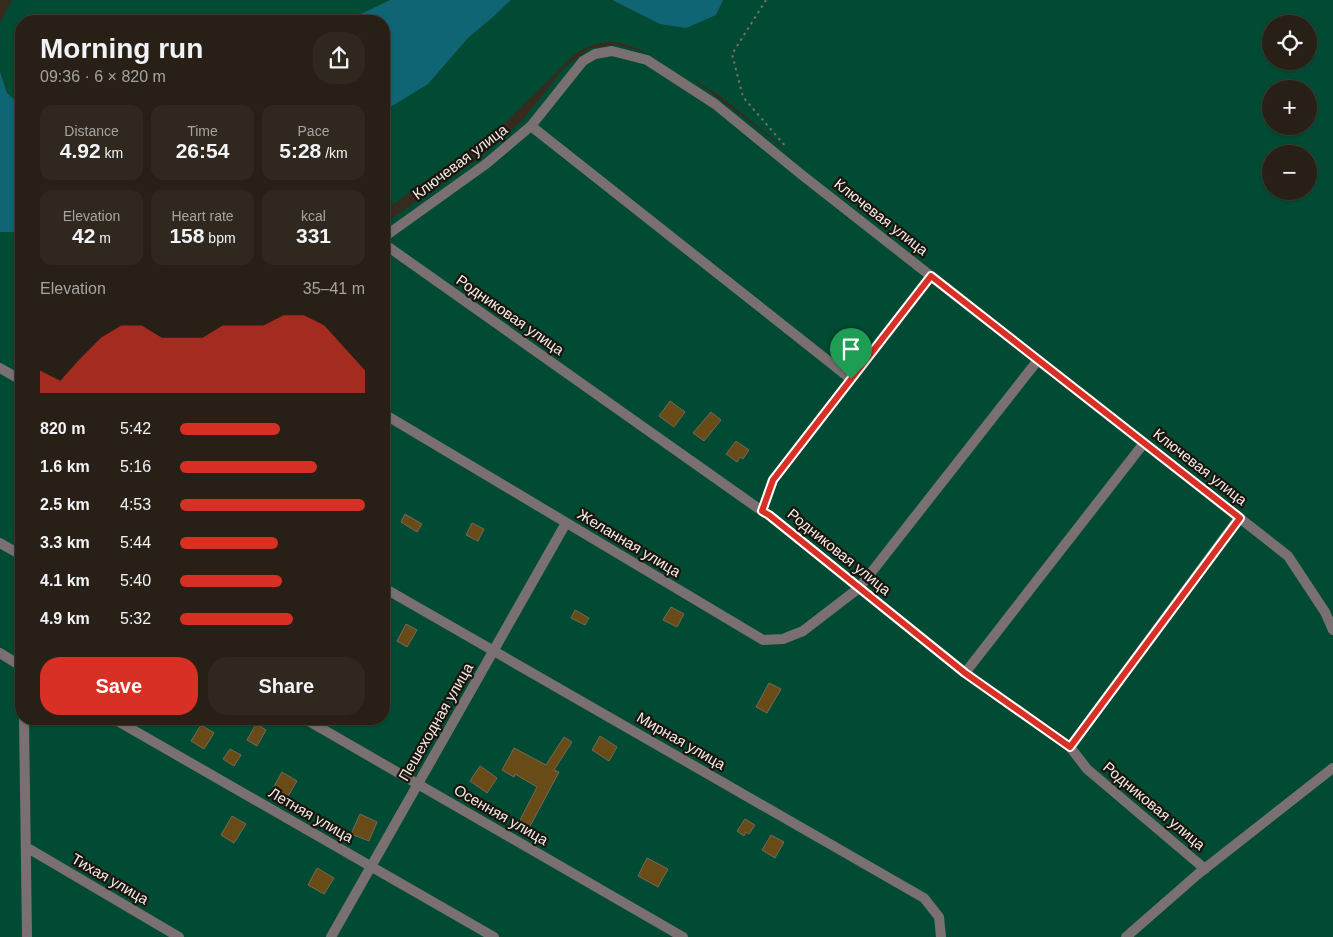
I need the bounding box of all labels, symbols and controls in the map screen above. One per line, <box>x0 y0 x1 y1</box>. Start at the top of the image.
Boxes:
map controls <box>1262 15 1317 200</box>
button: locate <box>1262 15 1317 70</box>
button: share <box>313 32 365 84</box>
text: Morning run <box>40 33 203 64</box>
text: 09:36 · 6 × 820 m <box>40 68 166 85</box>
button: + <box>1262 80 1317 135</box>
street label: Ключевая улица <box>409 120 511 203</box>
text: Distance <box>64 123 119 139</box>
text: Time <box>187 123 218 139</box>
text: Pace <box>298 123 329 139</box>
text: 4.92 <box>60 139 101 162</box>
text: 26:54 <box>176 139 229 162</box>
text: 5:28 <box>279 139 321 162</box>
text: km <box>101 145 123 161</box>
text: /km <box>321 145 348 161</box>
button: − <box>1262 145 1317 200</box>
street label: Ключевая улица <box>831 175 932 259</box>
text: Elevation <box>63 208 120 224</box>
text: Heart rate <box>171 208 234 224</box>
text: kcal <box>301 208 326 224</box>
text: 42 <box>72 224 95 247</box>
text: 158 <box>169 224 204 247</box>
text: 331 <box>296 224 331 247</box>
text: m <box>95 230 111 246</box>
text: bpm <box>204 230 236 246</box>
street label: Родниковая улица <box>453 271 568 358</box>
text: Elevation <box>40 280 106 297</box>
text: 35–41 m <box>303 280 365 297</box>
pin <box>830 328 872 379</box>
icon: arrive <box>837 335 865 363</box>
text: 820 m <box>40 420 85 437</box>
text: 5:42 <box>120 420 151 437</box>
street label: Ключевая улица <box>1150 425 1251 509</box>
text: 1.6 km <box>40 458 90 475</box>
text: 5:16 <box>120 458 151 475</box>
text: 2.5 km <box>40 496 90 513</box>
text: 4:53 <box>120 496 151 513</box>
street label: Желанная улица <box>575 505 684 580</box>
street label: Родниковая улица <box>784 505 895 599</box>
text: 3.3 km <box>40 534 90 551</box>
text: 5:44 <box>120 534 151 551</box>
text: 4.1 km <box>40 572 90 589</box>
text: 5:40 <box>120 572 151 589</box>
text: 4.9 km <box>40 610 90 627</box>
text: 5:32 <box>120 610 151 627</box>
button: Save <box>40 657 198 715</box>
button: Share <box>208 657 365 715</box>
street label: Пешеходная улица <box>395 659 477 784</box>
street label: Мирная улица <box>634 708 729 773</box>
street label: Родниковая улица <box>1100 758 1209 854</box>
street label: Осенняя улица <box>451 781 552 849</box>
street label: Летняя улица <box>266 784 357 846</box>
street label: Тихая улица <box>69 850 152 908</box>

